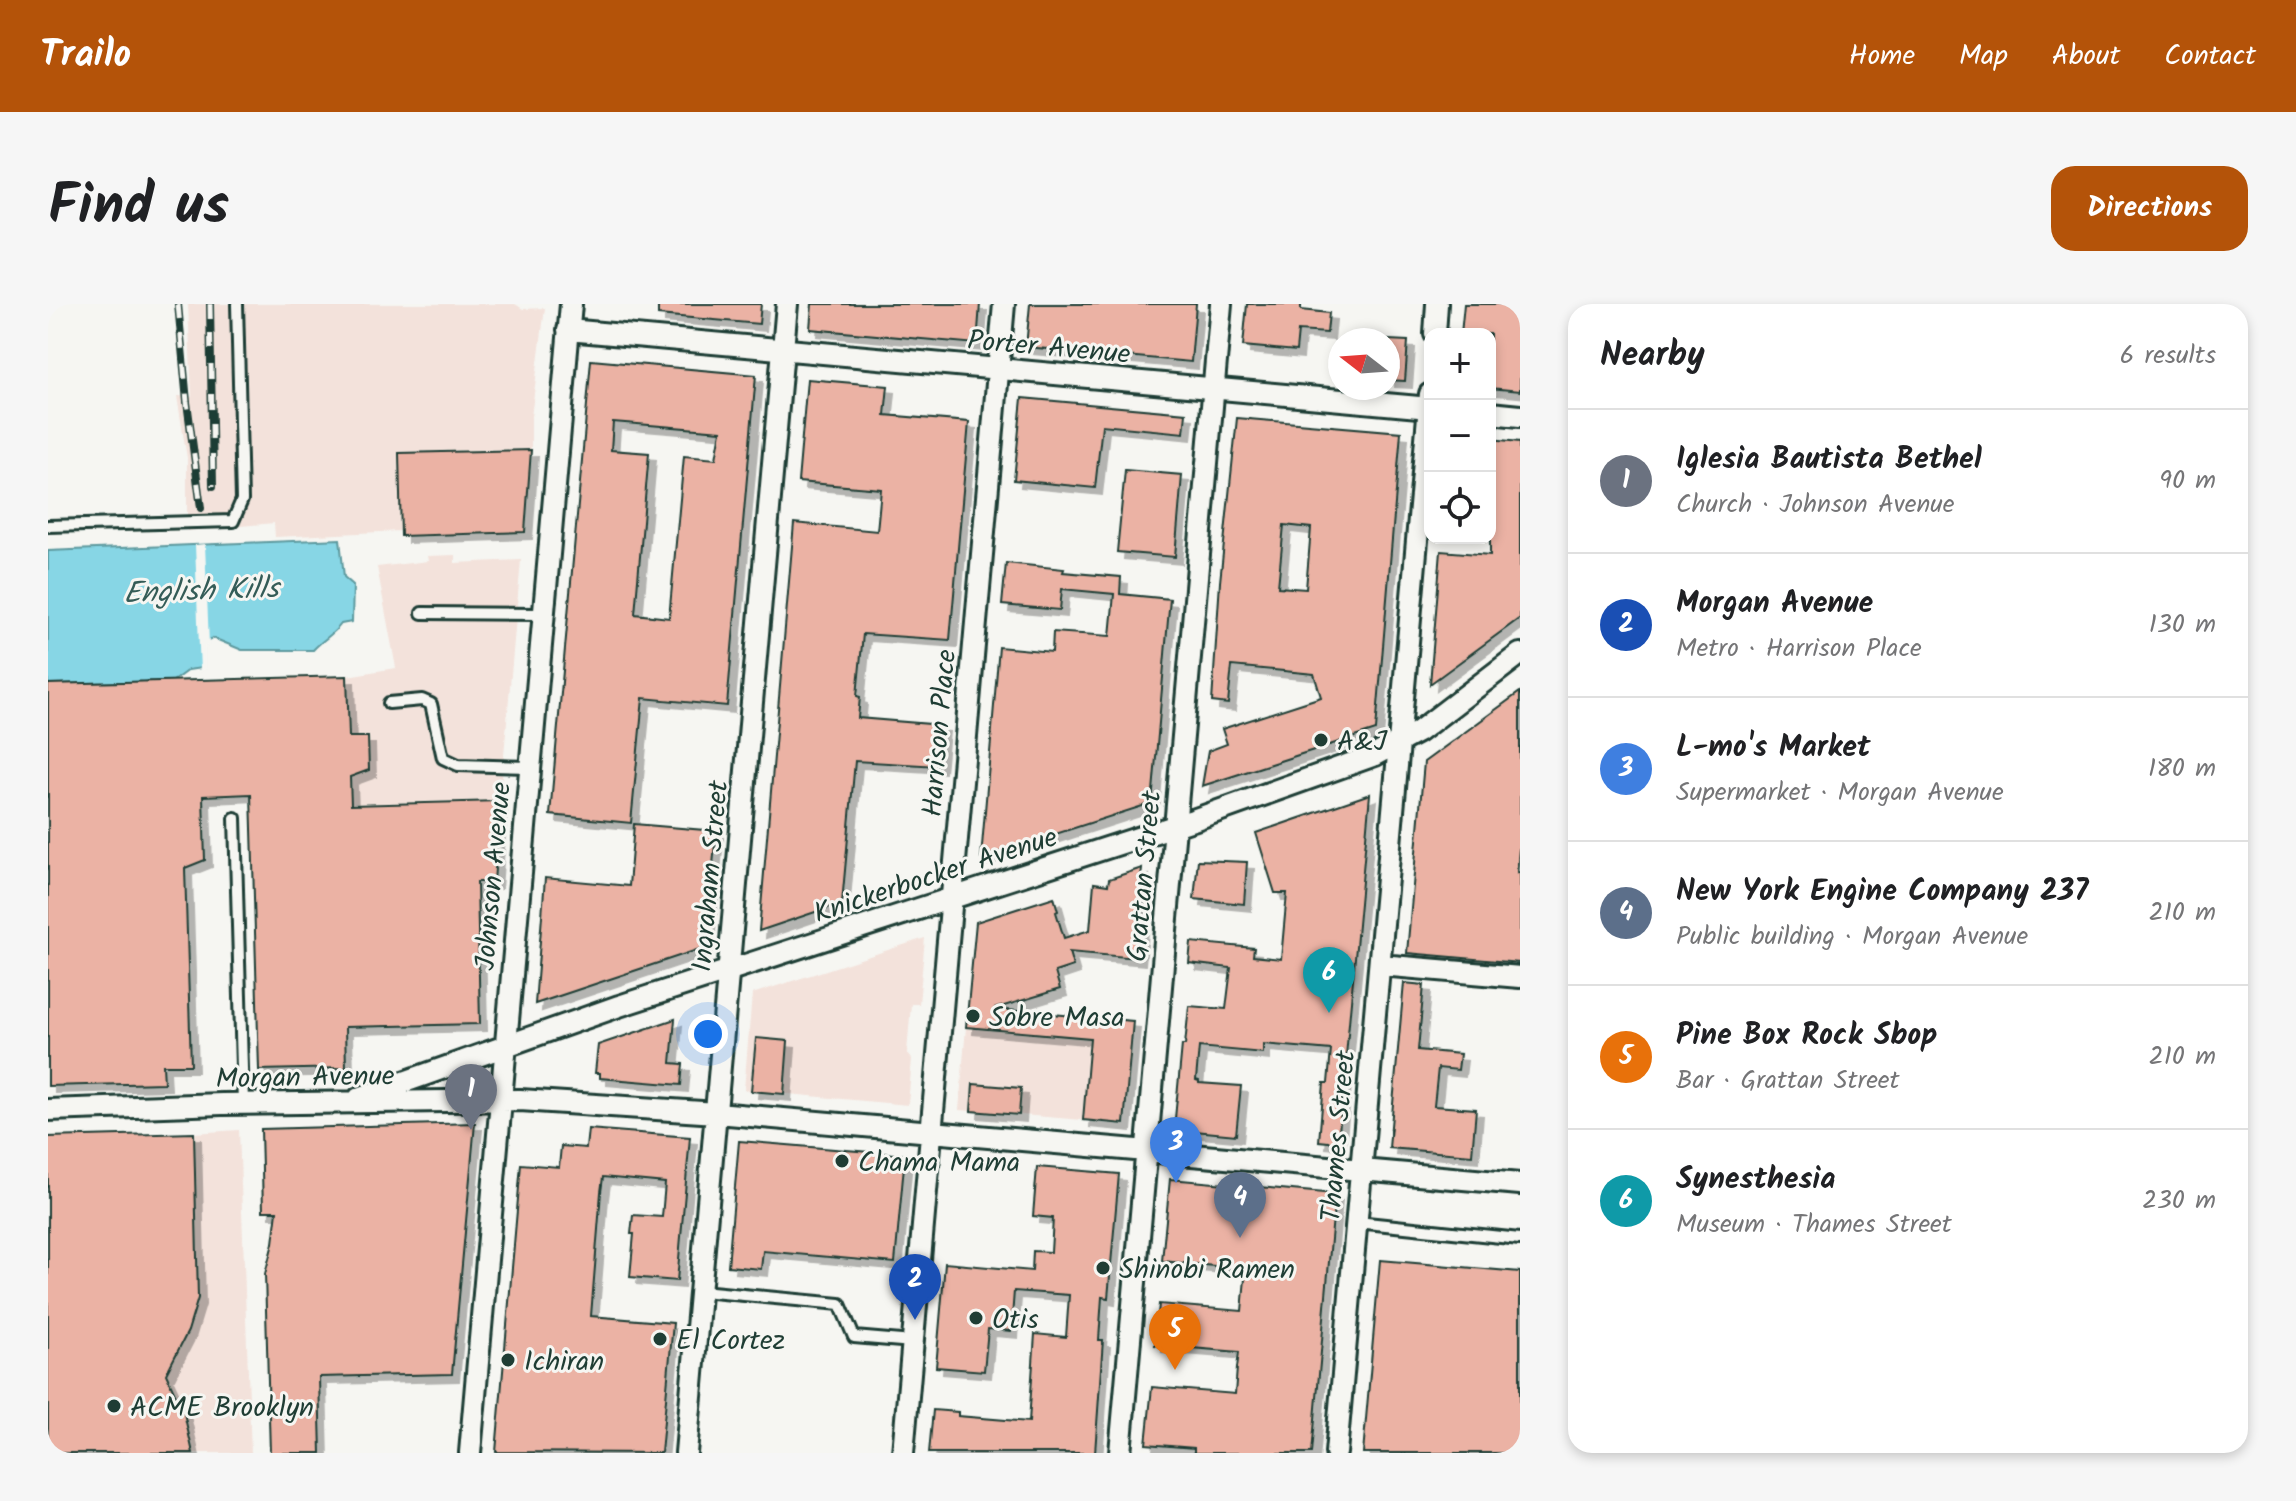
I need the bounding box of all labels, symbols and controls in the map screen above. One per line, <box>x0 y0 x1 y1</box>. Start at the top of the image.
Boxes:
text: Trailo <box>40 26 131 86</box>
text: Home <box>1849 34 1915 79</box>
text: Map <box>1959 34 2008 79</box>
text: About <box>2052 34 2120 79</box>
text: Contact <box>2164 34 2256 79</box>
text: Find us <box>48 163 229 253</box>
button: Directions <box>2051 166 2248 251</box>
street label: Porter Avenue <box>965 319 1133 378</box>
north arrow <box>1328 328 1400 400</box>
map controls <box>1424 328 1496 544</box>
button: + <box>1424 328 1496 400</box>
text: Nearby <box>1600 329 1705 383</box>
text: 6 results <box>2120 335 2216 377</box>
button: − <box>1424 400 1496 472</box>
text: Iglesia Bautista Bethel <box>1676 436 1982 484</box>
text: 1 <box>1622 460 1630 502</box>
text: 90 m <box>2159 460 2216 502</box>
button: locate <box>1424 472 1496 544</box>
text: Church · Johnson Avenue <box>1676 484 1955 526</box>
water label: English Kills <box>123 565 283 619</box>
text: Morgan Avenue <box>1676 580 1873 628</box>
text: 2 <box>1618 604 1634 646</box>
text: 130 m <box>2149 604 2216 646</box>
text: Metro · Harrison Place <box>1676 628 1922 670</box>
street label: Harrison Place <box>911 647 970 819</box>
place label: A&J <box>1337 720 1388 765</box>
text: L-mo's Market <box>1676 724 1871 772</box>
marker: A&J <box>1312 731 1330 749</box>
text: 3 <box>1619 748 1633 790</box>
text: 180 m <box>2148 748 2216 790</box>
text: Supermarket · Morgan Avenue <box>1676 772 2004 814</box>
street label: Ingraham Street <box>681 777 742 974</box>
street label: Johnson Avenue <box>464 780 525 972</box>
street label: Grattan Street <box>1116 788 1175 964</box>
street label: Knickerbocker Avenue <box>808 816 1064 937</box>
text: New York Engine Company 237 <box>1676 868 2088 916</box>
text: 4 <box>1619 892 1633 934</box>
text: 210 m <box>2149 892 2216 934</box>
text: Public building · Morgan Avenue <box>1676 916 2028 958</box>
pin: 6 <box>1303 947 1355 1013</box>
place label: Sobre Masa <box>989 996 1125 1041</box>
marker: Sobre Masa <box>964 1007 982 1025</box>
text: Pine Box Rock Sbop <box>1676 1012 1937 1060</box>
your location <box>688 1014 728 1054</box>
text: 5 <box>1619 1036 1633 1078</box>
text: 210 m <box>2149 1036 2216 1078</box>
street label: Thames Street <box>1310 1047 1370 1224</box>
street label: Morgan Avenue <box>215 1054 395 1103</box>
text: Bar · Grattan Street <box>1676 1060 1900 1102</box>
pin: 1 <box>445 1064 497 1130</box>
pin: 3 <box>1150 1117 1202 1183</box>
place label: Chama Mama <box>858 1141 1020 1186</box>
marker: Chama Mama <box>833 1152 851 1170</box>
text: Synesthesia <box>1676 1156 1836 1204</box>
pin: 4 <box>1214 1172 1266 1238</box>
text: 6 <box>1619 1180 1633 1222</box>
text: 230 m <box>2142 1180 2216 1222</box>
text: Museum · Thames Street <box>1676 1204 1952 1246</box>
place label: Shinobi Ramen <box>1119 1248 1295 1293</box>
pin: 2 <box>889 1254 941 1320</box>
marker: Shinobi Ramen <box>1094 1259 1112 1277</box>
place label: Otis <box>992 1298 1039 1343</box>
pin: 5 <box>1149 1304 1201 1370</box>
marker: Otis <box>967 1309 985 1327</box>
place label: El Cortez <box>676 1319 785 1364</box>
marker: El Cortez <box>651 1330 669 1348</box>
place label: Ichiran <box>524 1340 604 1385</box>
marker: Ichiran <box>499 1351 517 1369</box>
place label: ACME Brooklyn <box>130 1386 314 1431</box>
marker: ACME Brooklyn <box>105 1397 123 1415</box>

